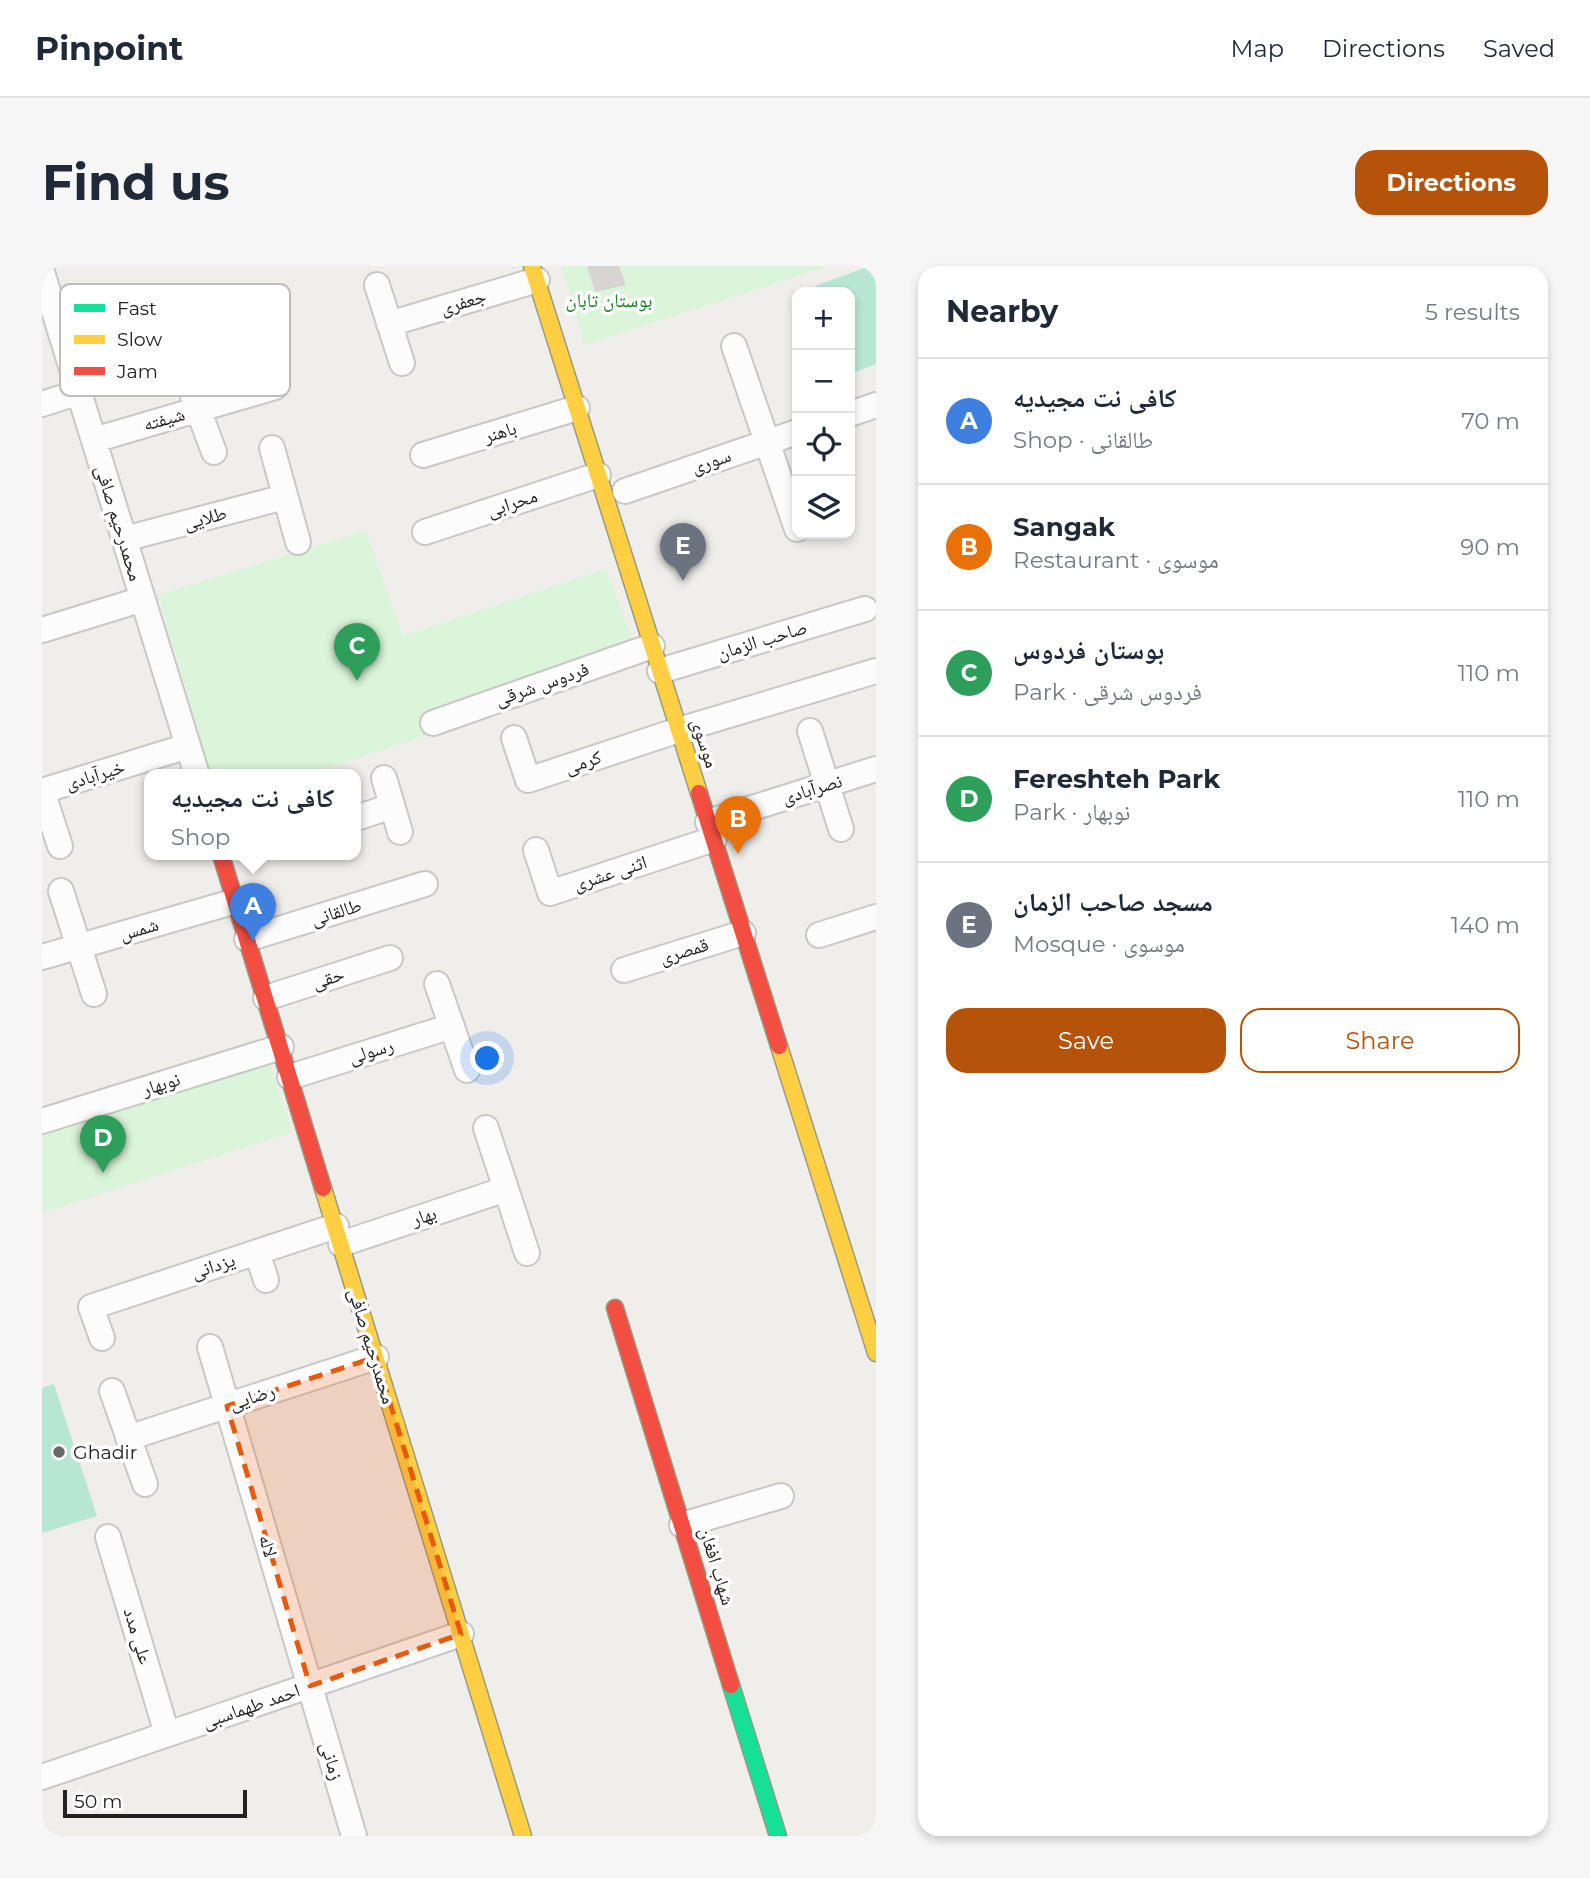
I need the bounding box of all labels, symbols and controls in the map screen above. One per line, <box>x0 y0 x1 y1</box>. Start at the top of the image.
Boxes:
text: Pinpoint <box>35 28 183 68</box>
text: Map <box>1231 34 1284 63</box>
text: Directions <box>1322 34 1445 63</box>
text: Saved <box>1483 34 1555 63</box>
button: Directions <box>1355 150 1548 215</box>
text: Find us <box>42 153 230 212</box>
legend <box>60 284 290 396</box>
street label: جعفری <box>437 284 489 320</box>
map controls <box>792 287 855 539</box>
button: + <box>792 287 855 350</box>
park label: بوستان تابان <box>566 289 652 312</box>
text: Nearby <box>946 293 1058 330</box>
text: Fast <box>117 297 157 320</box>
text: 5 results <box>1425 298 1520 326</box>
text: Slow <box>117 328 162 351</box>
button: − <box>792 350 855 413</box>
text: Jam <box>116 360 158 383</box>
text: کافی نت مجیدیه <box>1013 382 1177 414</box>
street label: شیفته <box>141 402 187 436</box>
text: A <box>960 407 978 435</box>
text: 70 m <box>1461 407 1520 435</box>
button: locate <box>792 413 855 476</box>
street label: باهنر <box>480 416 519 448</box>
text: Shop · طالقانی <box>1013 426 1153 454</box>
street label: سوری <box>688 444 734 478</box>
street label: محمدرحیم صافی <box>89 462 148 584</box>
button: layers <box>792 476 855 539</box>
street label: محرابی <box>484 484 540 522</box>
street label: طلایی <box>181 501 229 535</box>
text: Sangak <box>1013 511 1115 543</box>
pin: E <box>660 523 706 581</box>
text: B <box>960 533 978 561</box>
text: 90 m <box>1460 533 1520 561</box>
text: Restaurant · موسوی <box>1013 546 1219 574</box>
street label: صاحب الزمان <box>714 615 810 665</box>
pin: C <box>334 623 380 681</box>
text: بوستان فردوس <box>1013 634 1164 666</box>
street label: فردوس شرقی <box>492 657 592 711</box>
text: C <box>961 659 977 687</box>
text: 110 m <box>1458 659 1520 687</box>
text: Park · فردوس شرقی <box>1013 678 1202 706</box>
street label: موسوی <box>686 715 724 771</box>
street label: کرمی <box>562 745 604 779</box>
street label: خیرآبادی <box>63 755 127 795</box>
text: Fereshteh Park <box>1013 763 1220 795</box>
popup <box>144 769 361 860</box>
street label: نصرآبادی <box>779 769 845 809</box>
text: کافی نت مجیدیه <box>171 782 334 814</box>
text: D <box>960 785 979 813</box>
text: 110 m <box>1458 785 1520 813</box>
pin: B <box>715 796 761 854</box>
text: Park · نوبهار <box>1013 798 1130 826</box>
text: Shop <box>171 823 230 851</box>
street label: اثنی عشری <box>570 850 650 896</box>
pin: A <box>230 883 276 941</box>
text: مسجد صاحب الزمان <box>1013 886 1213 918</box>
street label: طالقانی <box>308 893 364 931</box>
text: E <box>961 911 977 939</box>
text: 140 m <box>1451 911 1520 939</box>
street label: شمس <box>117 912 161 946</box>
text: Mosque · موسوی <box>1013 930 1185 958</box>
street label: قمصری <box>657 933 711 969</box>
street label: حقی <box>309 962 347 994</box>
button: Save <box>946 1008 1226 1073</box>
button: Share <box>1240 1008 1520 1073</box>
street label: رسولی <box>346 1033 396 1069</box>
your location <box>470 1041 504 1075</box>
street label: نوبهار <box>138 1067 183 1101</box>
pin: D <box>80 1115 126 1173</box>
street label: بهار <box>408 1201 439 1231</box>
street label: یزدانی <box>188 1248 238 1284</box>
street label: محمدرحیم صافی <box>342 1285 401 1407</box>
street label: رضایی <box>226 1379 278 1415</box>
place label: Ghadir <box>73 1441 137 1464</box>
marker: Ghadir <box>51 1444 67 1460</box>
street label: شهاب افغان <box>694 1524 740 1608</box>
street label: لاله <box>254 1532 282 1560</box>
street label: علی مدد <box>119 1605 158 1667</box>
street label: احمد طهماسبی <box>199 1679 303 1733</box>
street label: زمانی <box>316 1739 348 1783</box>
scale bar <box>63 1787 247 1819</box>
text: 50 m <box>74 1790 122 1813</box>

